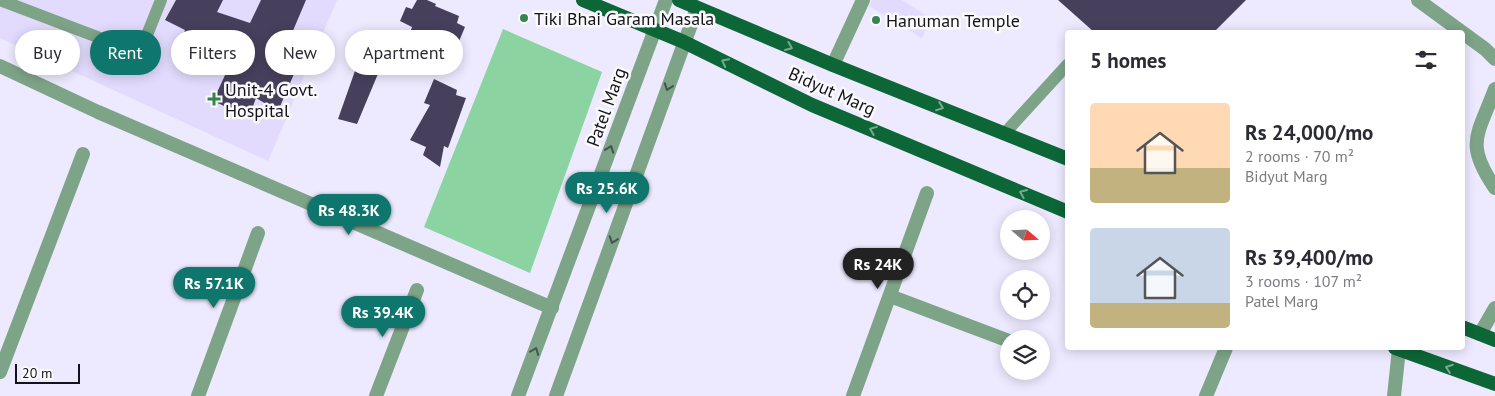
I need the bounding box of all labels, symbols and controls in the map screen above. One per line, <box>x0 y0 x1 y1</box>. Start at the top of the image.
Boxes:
place label: Tiki Bhai Garam Masala <box>534 7 714 30</box>
place label: Hanuman Temple <box>886 9 1020 32</box>
marker: Tiki Bhai Garam Masala <box>518 12 530 24</box>
marker: Hanuman Temple <box>870 14 882 26</box>
chip: Buy <box>15 30 80 75</box>
chip: Rent <box>90 30 161 75</box>
chip: Filters <box>171 30 255 75</box>
chip: New <box>265 30 335 75</box>
chip: Apartment <box>345 30 463 75</box>
one-way arrow <box>784 40 793 51</box>
icon: filters <box>1412 46 1440 74</box>
text: 5 homes <box>1090 47 1166 74</box>
one-way arrow <box>721 58 730 68</box>
street label: Bidyut Marg <box>785 62 879 120</box>
street label: Patel Marg <box>581 64 631 150</box>
place label: Unit-4 Govt. Hospital <box>225 78 317 122</box>
one-way arrow <box>664 83 674 91</box>
marker: Unit-4 Govt. Hospital <box>207 92 221 106</box>
one-way arrow <box>935 101 943 111</box>
text: Rs 24,000/mo <box>1245 119 1373 146</box>
icon: home <box>1130 123 1190 183</box>
one-way arrow <box>869 126 877 136</box>
one-way arrow <box>604 145 614 154</box>
text: 2 rooms · 70 m² <box>1245 146 1354 166</box>
text: Bidyut Marg <box>1245 166 1328 186</box>
pin: Rs 25.6K <box>555 172 659 214</box>
text: Rs 25.6K <box>576 178 638 198</box>
one-way arrow <box>1019 188 1028 199</box>
pin: Rs 48.3K <box>297 194 401 236</box>
text: Rs 48.3K <box>318 200 380 220</box>
north arrow <box>1000 210 1050 260</box>
map controls <box>1000 210 1050 380</box>
one-way arrow <box>609 236 619 244</box>
text: Rs 39,400/mo <box>1245 244 1373 271</box>
pin: Rs 24K <box>837 248 919 290</box>
icon: home <box>1130 248 1190 308</box>
text: Rs 24K <box>854 254 902 274</box>
pin: Rs 57.1K <box>162 266 266 309</box>
button: locate <box>1000 270 1050 320</box>
text: 3 rooms · 107 m² <box>1245 271 1362 291</box>
text: Rs 57.1K <box>184 273 244 293</box>
text: Patel Marg <box>1245 291 1318 311</box>
pin: Rs 39.4K <box>331 296 435 338</box>
text: Rs 39.4K <box>352 302 414 322</box>
button: layers <box>1000 330 1050 380</box>
one-way arrow <box>529 347 539 355</box>
scale bar <box>15 361 80 384</box>
text: 20 m <box>22 364 52 382</box>
one-way arrow <box>1445 364 1454 374</box>

